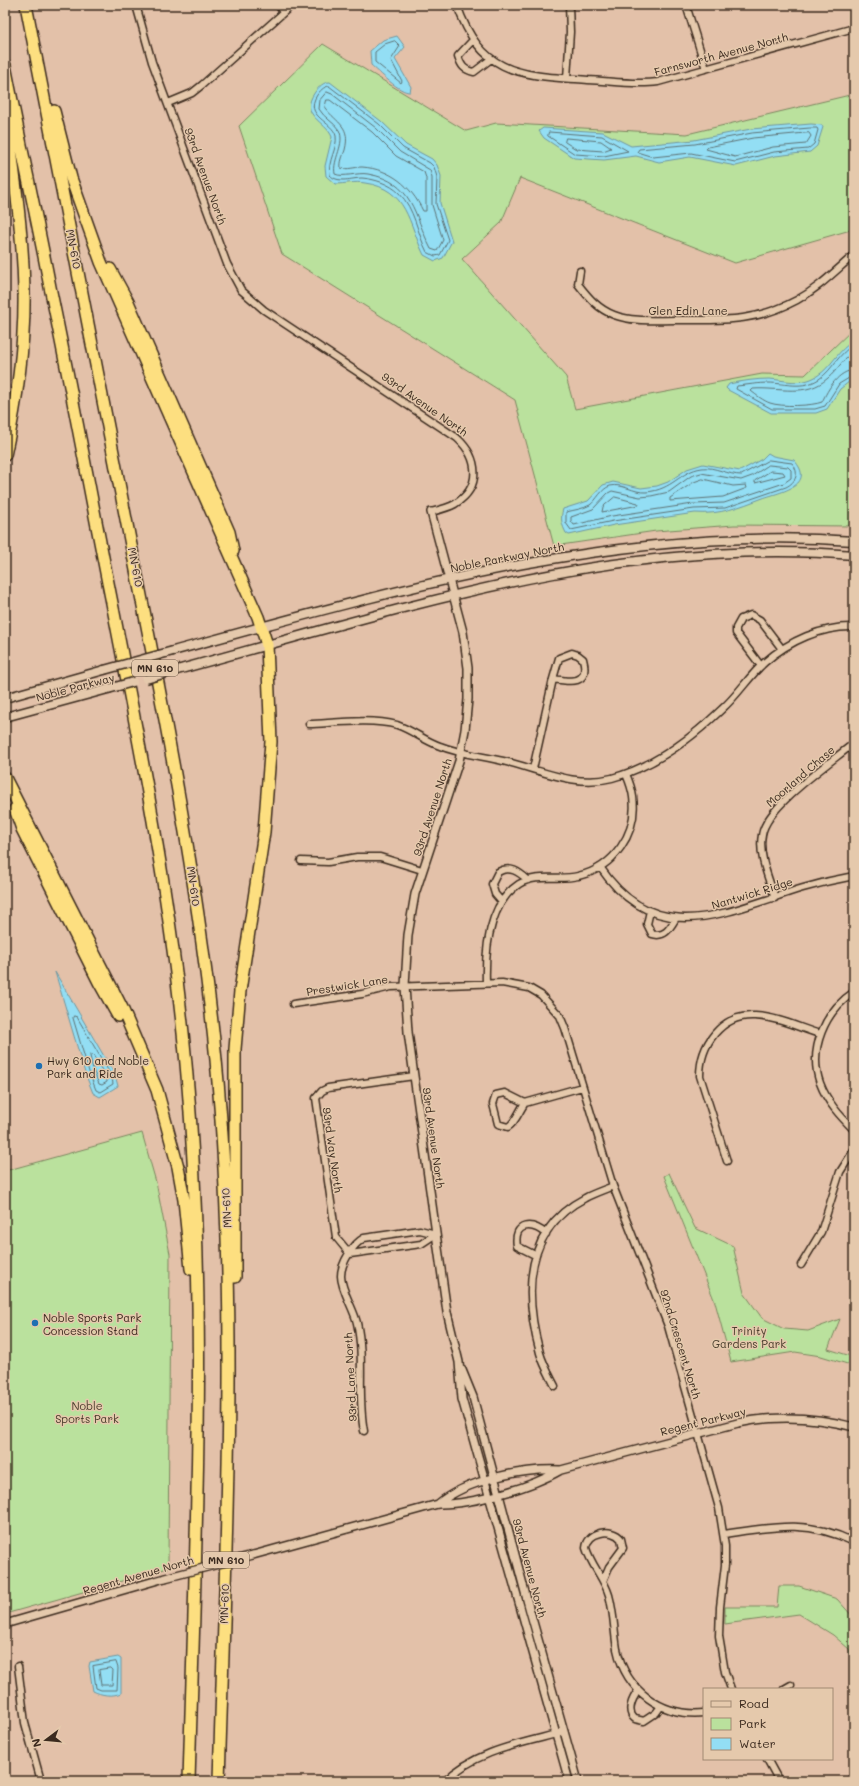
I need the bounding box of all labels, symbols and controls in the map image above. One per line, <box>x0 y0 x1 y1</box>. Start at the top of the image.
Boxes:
street label: Farnsworth Avenue North <box>652 29 790 79</box>
street label: 93rd Avenue North <box>182 126 230 226</box>
street label: MN-610 <box>63 228 85 270</box>
street label: Glen Edin Lane <box>648 303 728 318</box>
street label: 93rd Avenue North <box>379 369 471 439</box>
street label: Noble Parkway North <box>449 539 565 575</box>
street label: MN-610 <box>125 546 147 588</box>
road number: MN 610 <box>132 660 178 676</box>
street label: Noble Parkway <box>34 669 116 705</box>
street label: Moorland Chase <box>762 742 838 810</box>
street label: 93rd Avenue North <box>409 756 455 858</box>
street label: MN-610 <box>184 865 204 907</box>
street label: Nantwick Ridge <box>710 873 795 912</box>
street label: Prestwick Lane <box>305 971 389 999</box>
place label: Hwy 610 and Noble Park and Ride <box>47 1053 149 1081</box>
marker: Hwy 610 and Noble Park and Ride <box>34 1061 44 1071</box>
street label: 93rd Avenue North <box>419 1087 449 1189</box>
street label: 93rd Way North <box>320 1106 346 1194</box>
street label: MN-610 <box>217 1187 235 1228</box>
street label: 92nd Crescent North <box>657 1287 705 1401</box>
place label: Noble Sports Park Concession Stand <box>43 1310 142 1338</box>
marker: Noble Sports Park Concession Stand <box>30 1318 40 1328</box>
park label: Trinity Gardens Park <box>712 1323 786 1351</box>
street label: 93rd Lane North <box>340 1332 360 1422</box>
park label: Noble Sports Park <box>55 1398 119 1426</box>
street label: Regent Parkway <box>659 1403 748 1439</box>
street label: 93rd Avenue North <box>510 1517 550 1619</box>
street label: Regent Avenue North <box>81 1552 195 1598</box>
road number: MN 610 <box>203 1552 249 1568</box>
street label: MN-610 <box>216 1584 232 1624</box>
legend <box>703 1688 833 1760</box>
text: Road <box>739 1695 769 1711</box>
text: Park <box>739 1715 766 1731</box>
north arrow <box>26 1720 66 1760</box>
text: Water <box>739 1735 776 1751</box>
text: N <box>28 1737 44 1749</box>

